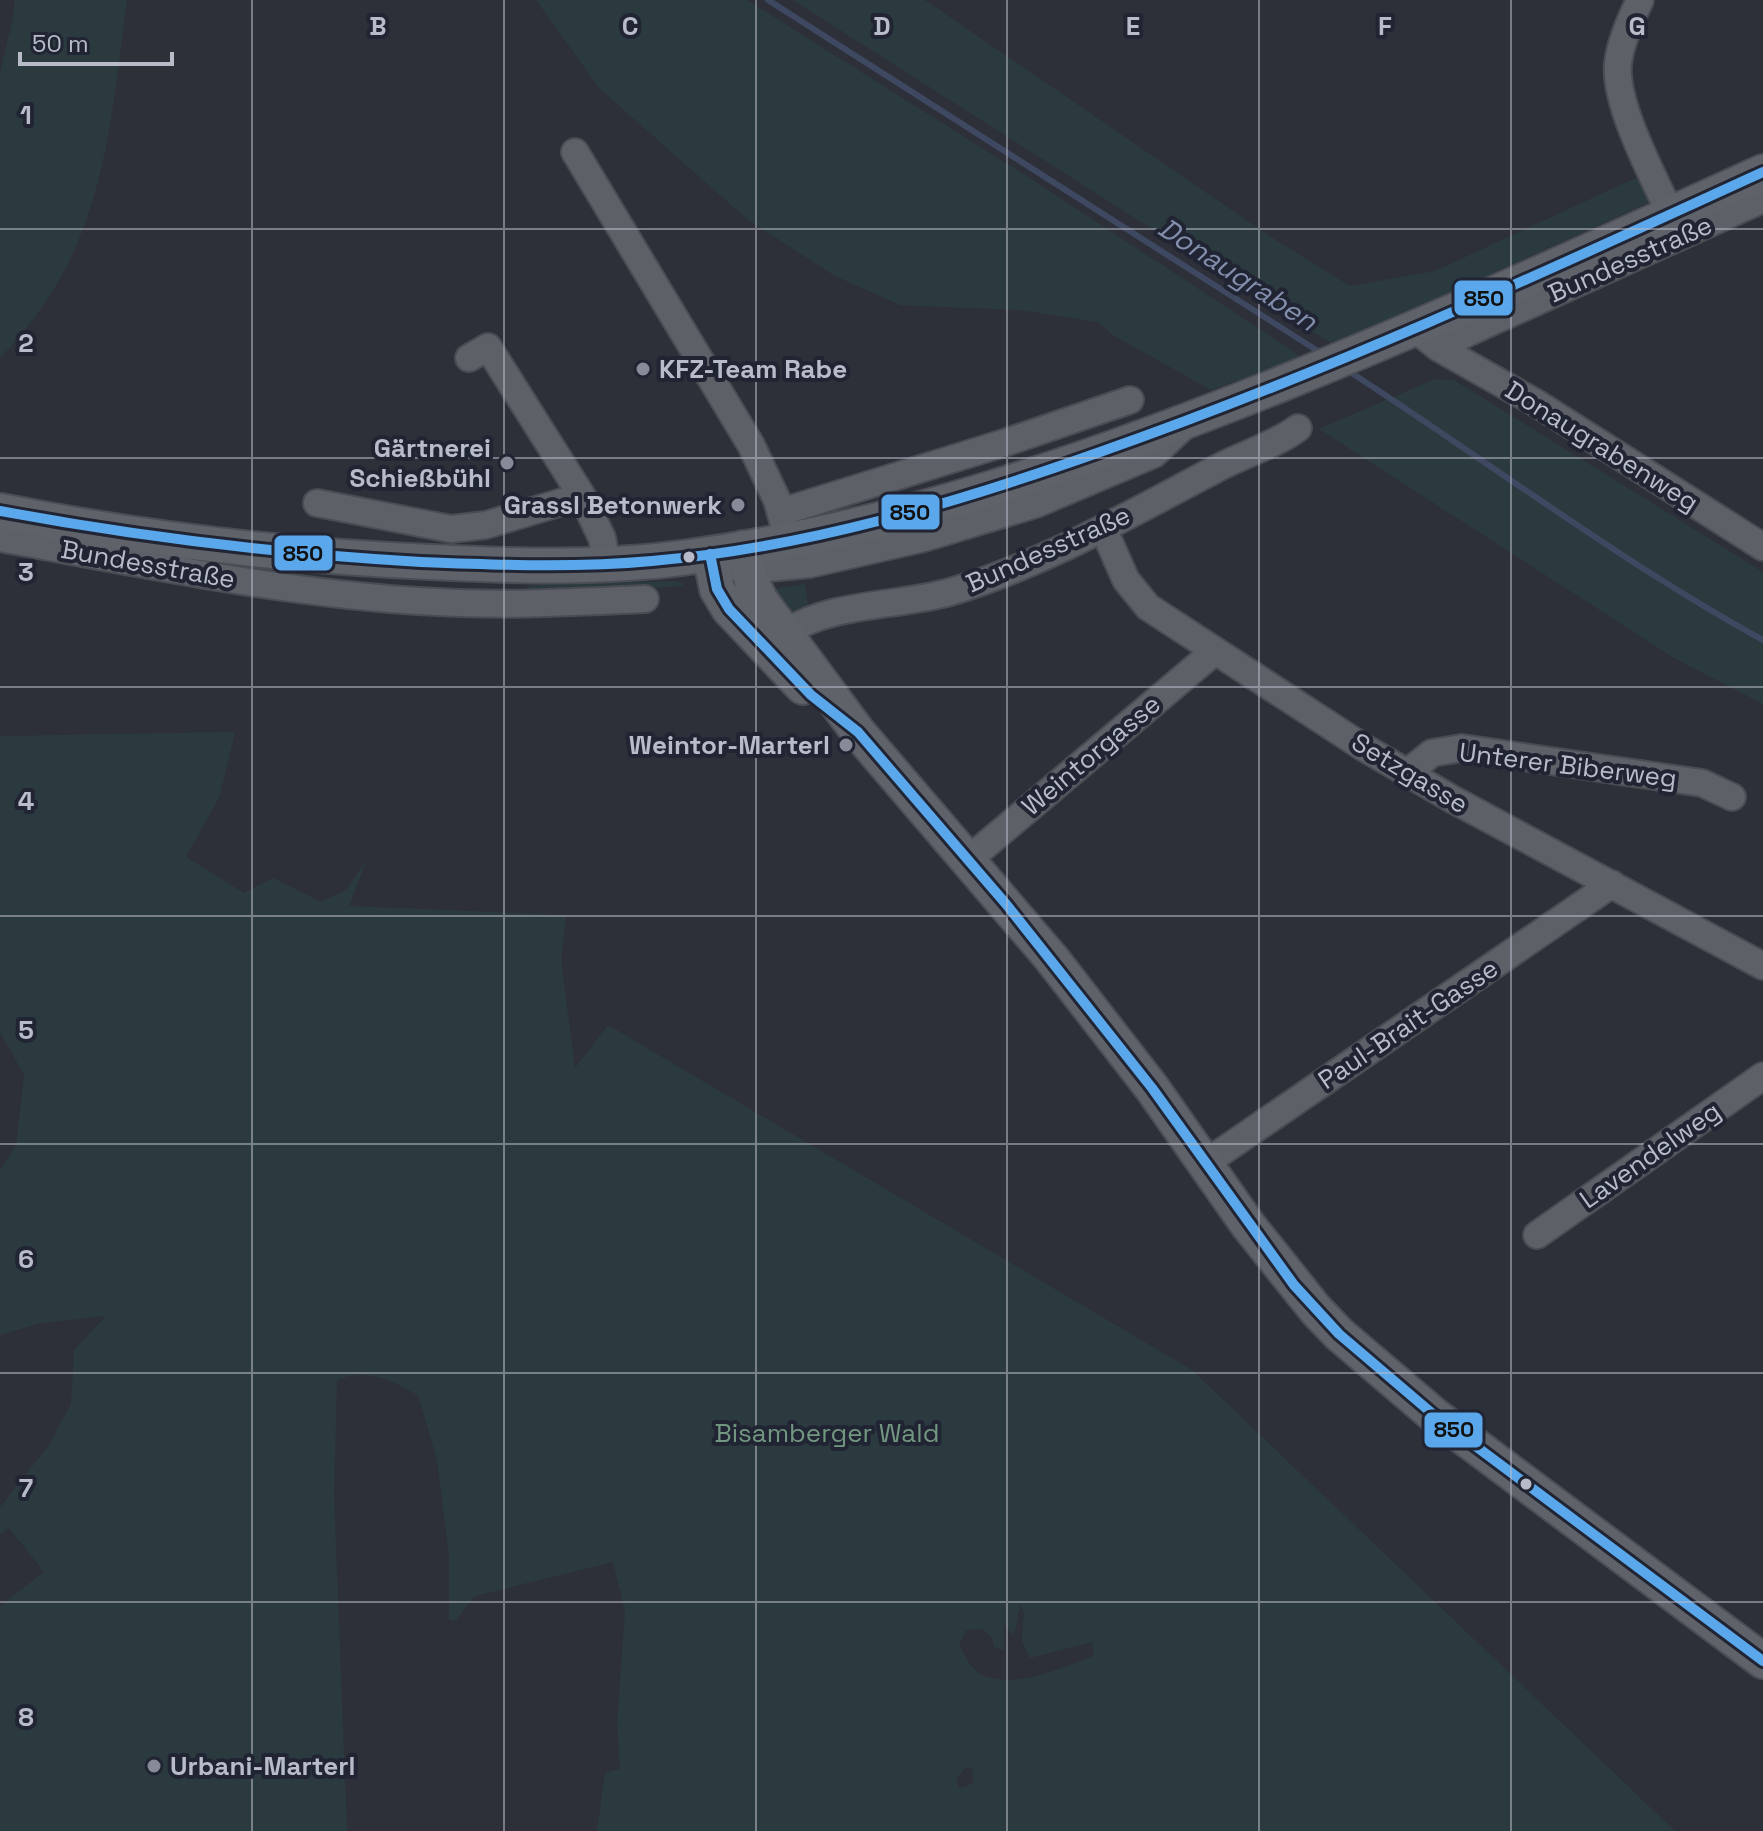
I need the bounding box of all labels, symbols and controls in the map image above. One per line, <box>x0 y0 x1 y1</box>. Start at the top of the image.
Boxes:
text: B <box>369 9 387 43</box>
text: C <box>622 9 638 43</box>
text: D <box>873 9 891 43</box>
text: E <box>1126 9 1140 43</box>
text: F <box>1378 9 1392 43</box>
text: G <box>1628 9 1646 43</box>
scale bar <box>20 16 172 66</box>
text: 50 m <box>32 28 89 59</box>
text: 1 <box>20 98 32 132</box>
street label: Bundesstraße <box>1543 208 1717 310</box>
water label: Donaugraben <box>1152 209 1325 339</box>
line badge: 850 <box>1453 279 1514 317</box>
text: 850 <box>1464 284 1504 312</box>
text: 2 <box>18 326 34 360</box>
place label: KFZ-Team Rabe <box>659 352 847 386</box>
marker: KFZ-Team Rabe <box>634 360 652 378</box>
street label: Donaugrabenweg <box>1499 373 1705 519</box>
place label: Gärtnerei Schießbühl <box>350 431 491 495</box>
marker: Gärtnerei Schießbühl <box>498 454 516 472</box>
place label: Grassl Betonwerk <box>504 488 722 522</box>
line badge: 850 <box>880 493 941 531</box>
marker: Grassl Betonwerk <box>729 496 747 514</box>
text: 850 <box>890 498 930 526</box>
street label: Bundesstraße <box>961 498 1135 600</box>
street label: Bundesstraße <box>58 532 238 596</box>
line badge: 850 <box>273 534 334 572</box>
text: 850 <box>283 539 323 567</box>
unlabelled marker <box>681 549 697 565</box>
text: 3 <box>18 555 34 589</box>
street label: Weintorgasse <box>1015 687 1167 823</box>
street label: Setzgasse <box>1345 725 1475 821</box>
place label: Weintor-Marterl <box>629 728 830 762</box>
street label: Unterer Biberweg <box>1457 735 1679 795</box>
marker: Weintor-Marterl <box>837 736 855 754</box>
text: 4 <box>18 784 34 818</box>
street label: Paul-Brait-Gasse <box>1311 951 1505 1097</box>
text: 5 <box>18 1013 34 1047</box>
street label: Lavendelweg <box>1573 1094 1727 1216</box>
text: 6 <box>18 1242 34 1276</box>
line badge: 850 <box>1423 1411 1484 1449</box>
text: 850 <box>1434 1415 1474 1443</box>
park label: Bisamberger Wald <box>715 1416 939 1450</box>
text: 7 <box>19 1471 33 1505</box>
unlabelled marker <box>1518 1476 1534 1492</box>
text: 8 <box>18 1700 34 1734</box>
place label: Urbani-Marterl <box>170 1749 355 1783</box>
marker: Urbani-Marterl <box>145 1757 163 1775</box>

